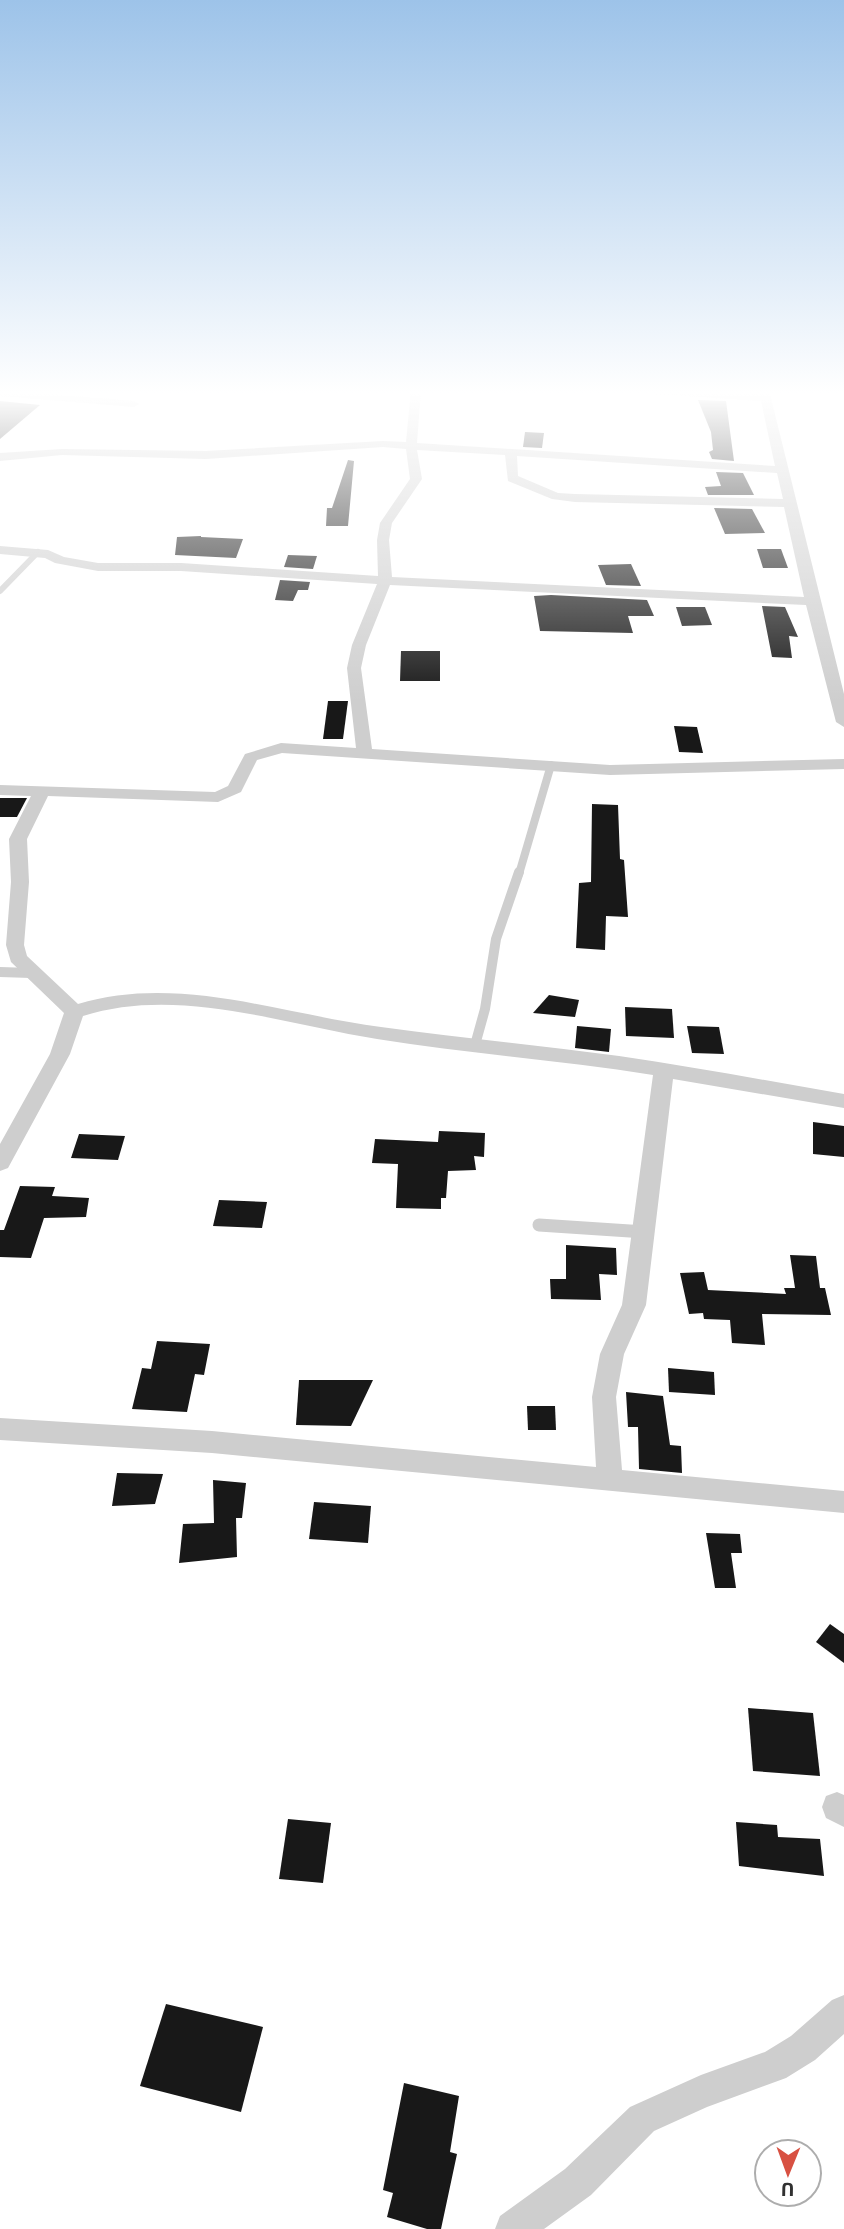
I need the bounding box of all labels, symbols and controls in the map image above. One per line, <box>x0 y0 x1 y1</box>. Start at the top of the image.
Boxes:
north arrow <box>753 2138 823 2208</box>
text: U <box>781 2179 794 2202</box>

